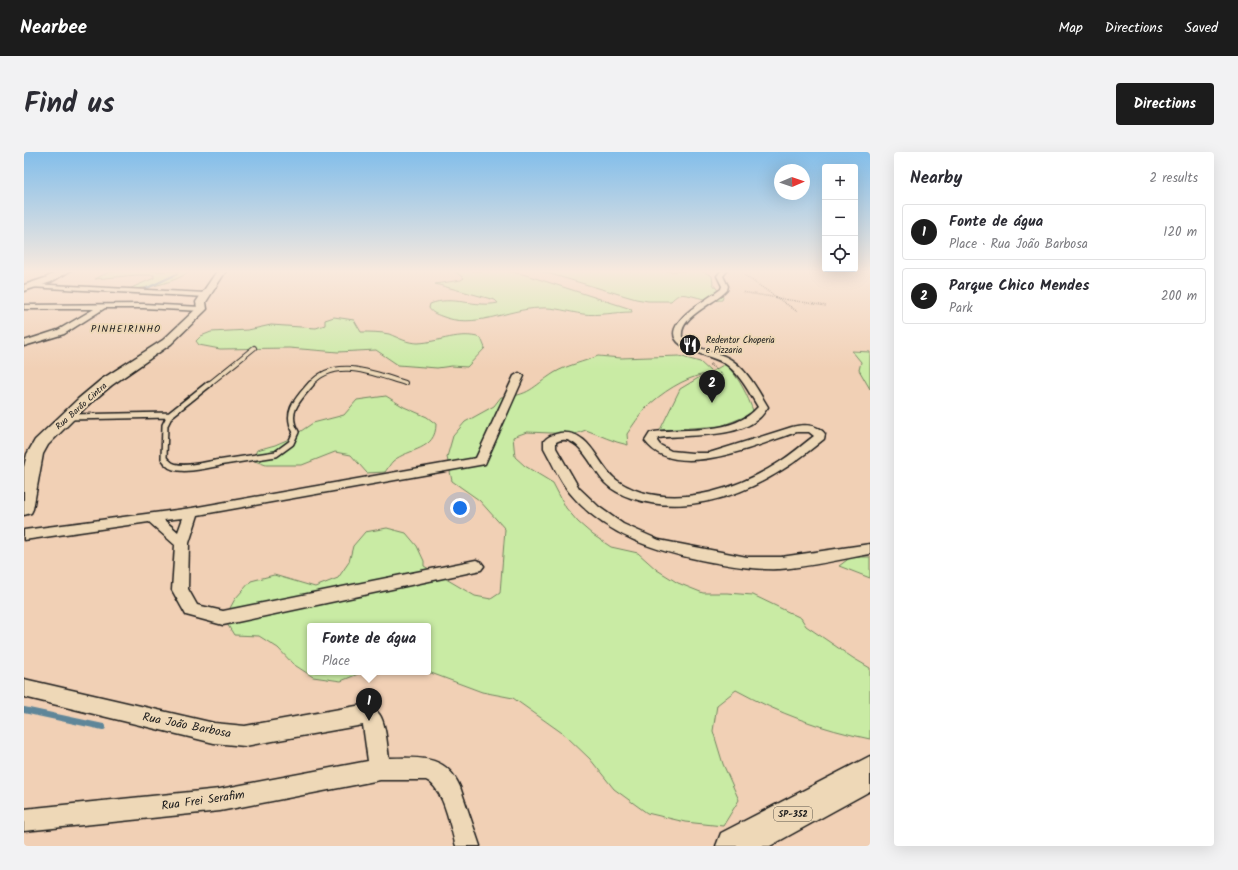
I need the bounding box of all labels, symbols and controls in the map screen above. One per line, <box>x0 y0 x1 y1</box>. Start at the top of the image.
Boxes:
text: Nearbee <box>20 13 87 43</box>
text: Map <box>1058 17 1083 39</box>
text: Directions <box>1105 17 1163 39</box>
text: Saved <box>1185 17 1218 39</box>
text: Find us <box>24 82 115 127</box>
button: Directions <box>1116 83 1214 125</box>
north arrow <box>774 164 810 200</box>
map controls <box>822 164 858 272</box>
button: + <box>822 164 858 200</box>
text: Nearby <box>910 165 962 192</box>
text: 2 results <box>1150 168 1198 189</box>
button: − <box>822 200 858 236</box>
text: Fonte de água <box>949 210 1043 234</box>
text: 1 <box>922 222 926 243</box>
text: 120 m <box>1163 222 1197 243</box>
text: Place · Rua João Barbosa <box>949 234 1088 255</box>
button: locate <box>822 236 858 272</box>
text: Parque Chico Mendes <box>949 274 1089 298</box>
text: 2 <box>920 286 928 307</box>
text: 200 m <box>1161 286 1197 307</box>
text: Park <box>949 298 973 319</box>
district label: PINHEIRINHO <box>91 321 161 337</box>
restaurant icon: Redentor Choperia e Pizzaria <box>677 332 703 358</box>
place label: Redentor Choperia e Pizzaria <box>706 333 775 358</box>
pin: 2 <box>699 370 725 403</box>
street label: Rua Barão Cintra <box>52 379 111 434</box>
your location <box>450 498 470 518</box>
popup <box>307 623 431 675</box>
text: Fonte de água <box>322 627 416 651</box>
text: Place <box>322 651 350 672</box>
pin: 1 <box>356 688 382 721</box>
street label: Rua João Barbosa <box>141 708 233 743</box>
street label: Rua Frei Serafim <box>160 785 246 816</box>
road number: SP-352 <box>774 807 812 821</box>

